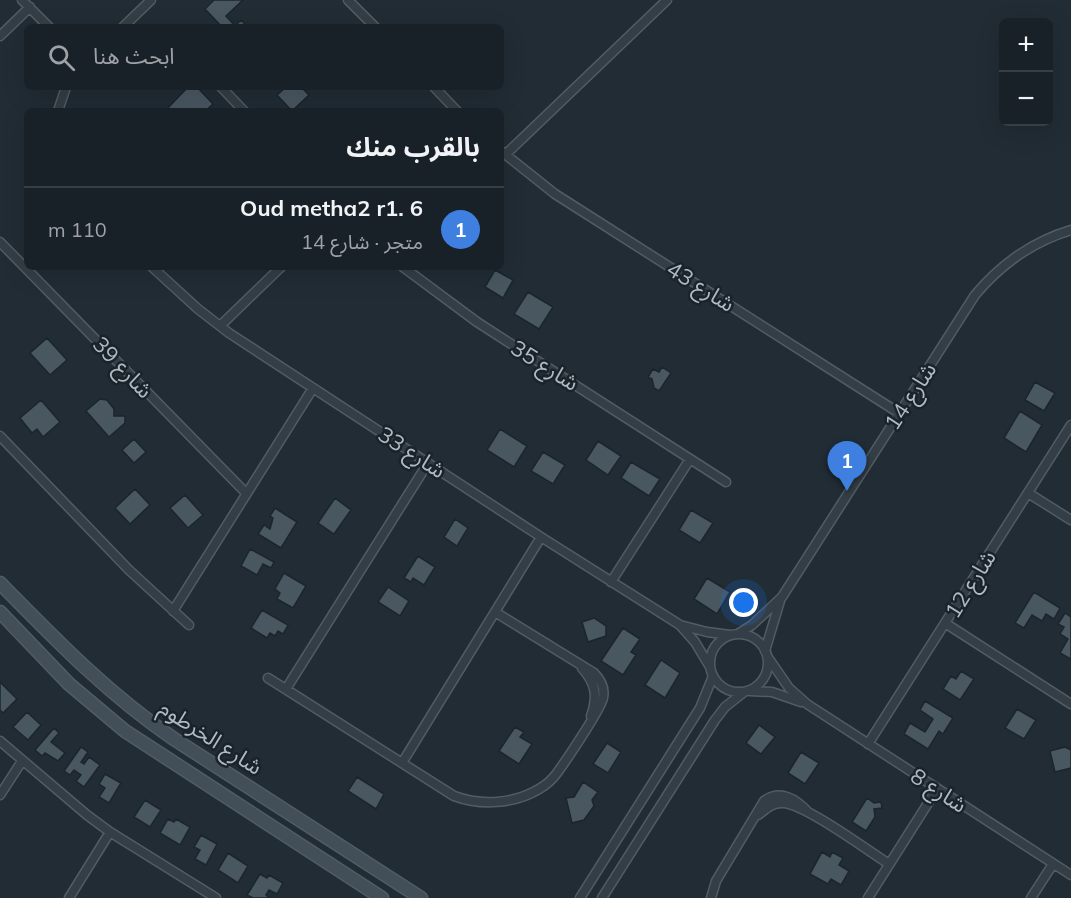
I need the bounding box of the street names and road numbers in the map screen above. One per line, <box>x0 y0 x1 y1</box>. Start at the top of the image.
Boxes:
street label: شارع 43 <box>660 254 740 320</box>
street label: شارع 39 <box>85 330 159 406</box>
street label: شارع 35 <box>504 333 584 399</box>
street label: شارع 14 <box>878 357 945 437</box>
street label: شارع 33 <box>371 420 451 487</box>
street label: شارع 12 <box>938 545 1004 625</box>
street label: شارع الخرطوم <box>152 693 268 783</box>
street label: شارع 8 <box>904 761 973 821</box>

